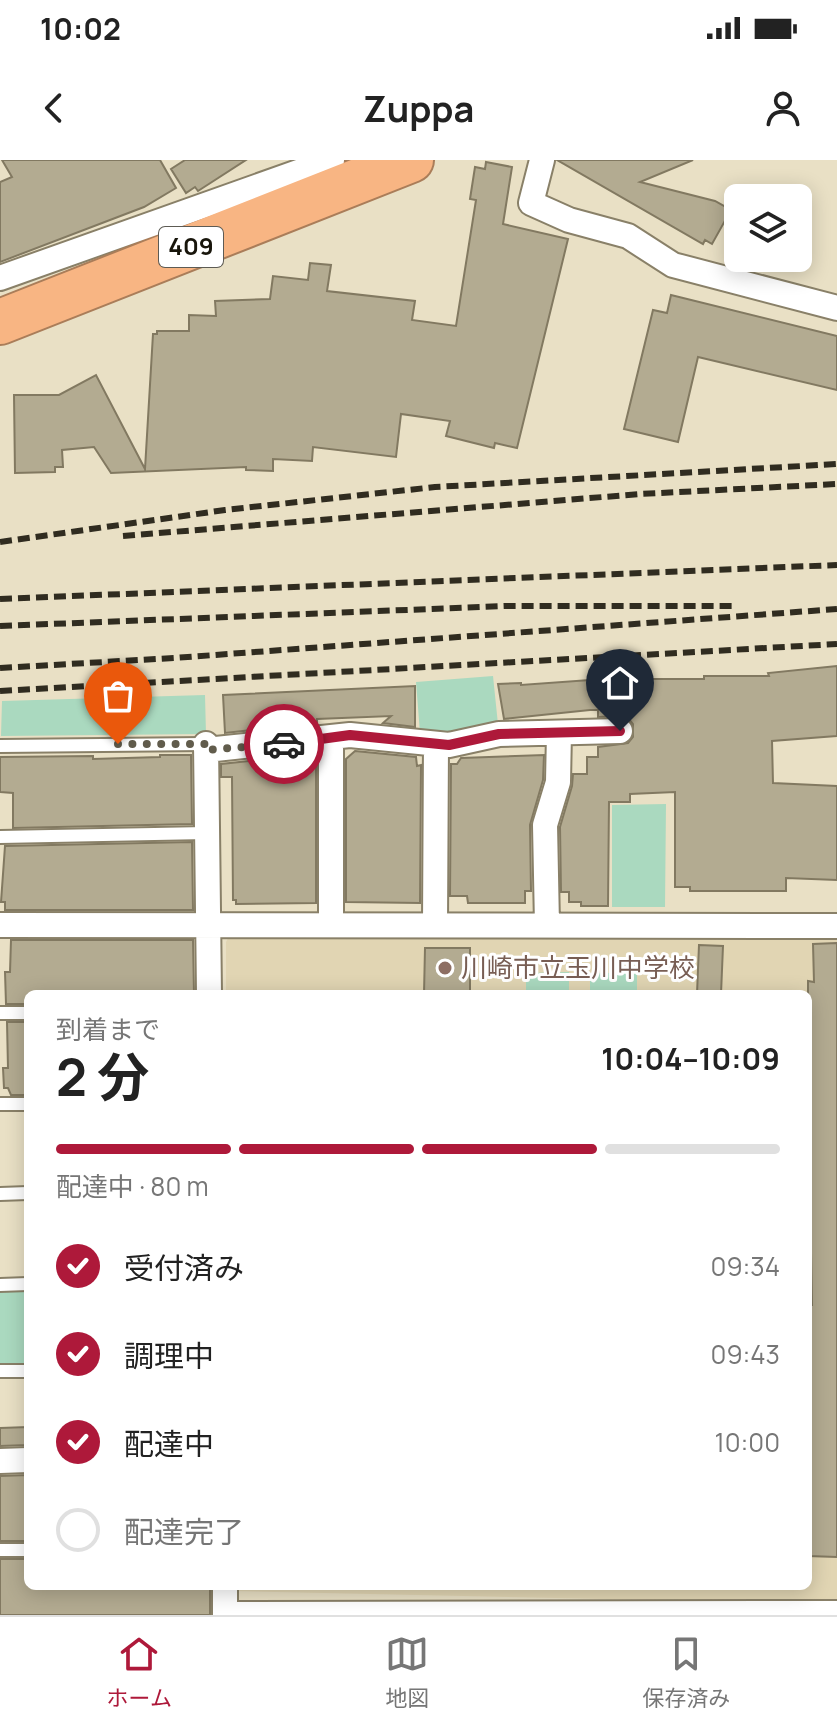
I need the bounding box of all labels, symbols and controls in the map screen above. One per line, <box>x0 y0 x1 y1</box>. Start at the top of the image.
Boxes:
text: 10:02 <box>40 8 121 49</box>
text: Zuppa <box>363 84 474 133</box>
icon: back <box>32 86 76 130</box>
icon: person <box>761 86 805 130</box>
map controls <box>724 184 812 272</box>
button: layers <box>724 184 812 272</box>
road number: 409 <box>159 227 223 267</box>
pin <box>586 649 654 731</box>
icon: home <box>598 661 642 705</box>
pin <box>84 662 152 744</box>
icon: bag <box>96 674 140 718</box>
courier <box>244 704 324 784</box>
icon: car <box>262 722 306 766</box>
place label: 川崎市立玉川中学校 <box>461 949 695 985</box>
marker: 川崎市立玉川中学校 <box>436 959 454 977</box>
text: 到着まで <box>56 1011 160 1047</box>
text: 10:04–10:09 <box>601 1038 780 1079</box>
text: 2 分 <box>56 1041 149 1112</box>
text: 配達中 · 80 m <box>56 1168 209 1204</box>
icon: check <box>56 1244 100 1288</box>
text: 受付済み <box>124 1247 244 1288</box>
text: 09:34 <box>711 1248 780 1284</box>
icon: check <box>56 1332 100 1376</box>
text: 調理中 <box>124 1335 214 1376</box>
text: 09:43 <box>711 1336 780 1372</box>
icon: check <box>56 1420 100 1464</box>
text: 配達中 <box>124 1423 214 1464</box>
text: 10:00 <box>715 1424 780 1460</box>
text: 配達完了 <box>124 1511 244 1552</box>
tab: ホーム <box>107 1632 172 1713</box>
tab: 地図 <box>385 1632 429 1713</box>
tab: 保存済み <box>642 1632 730 1713</box>

